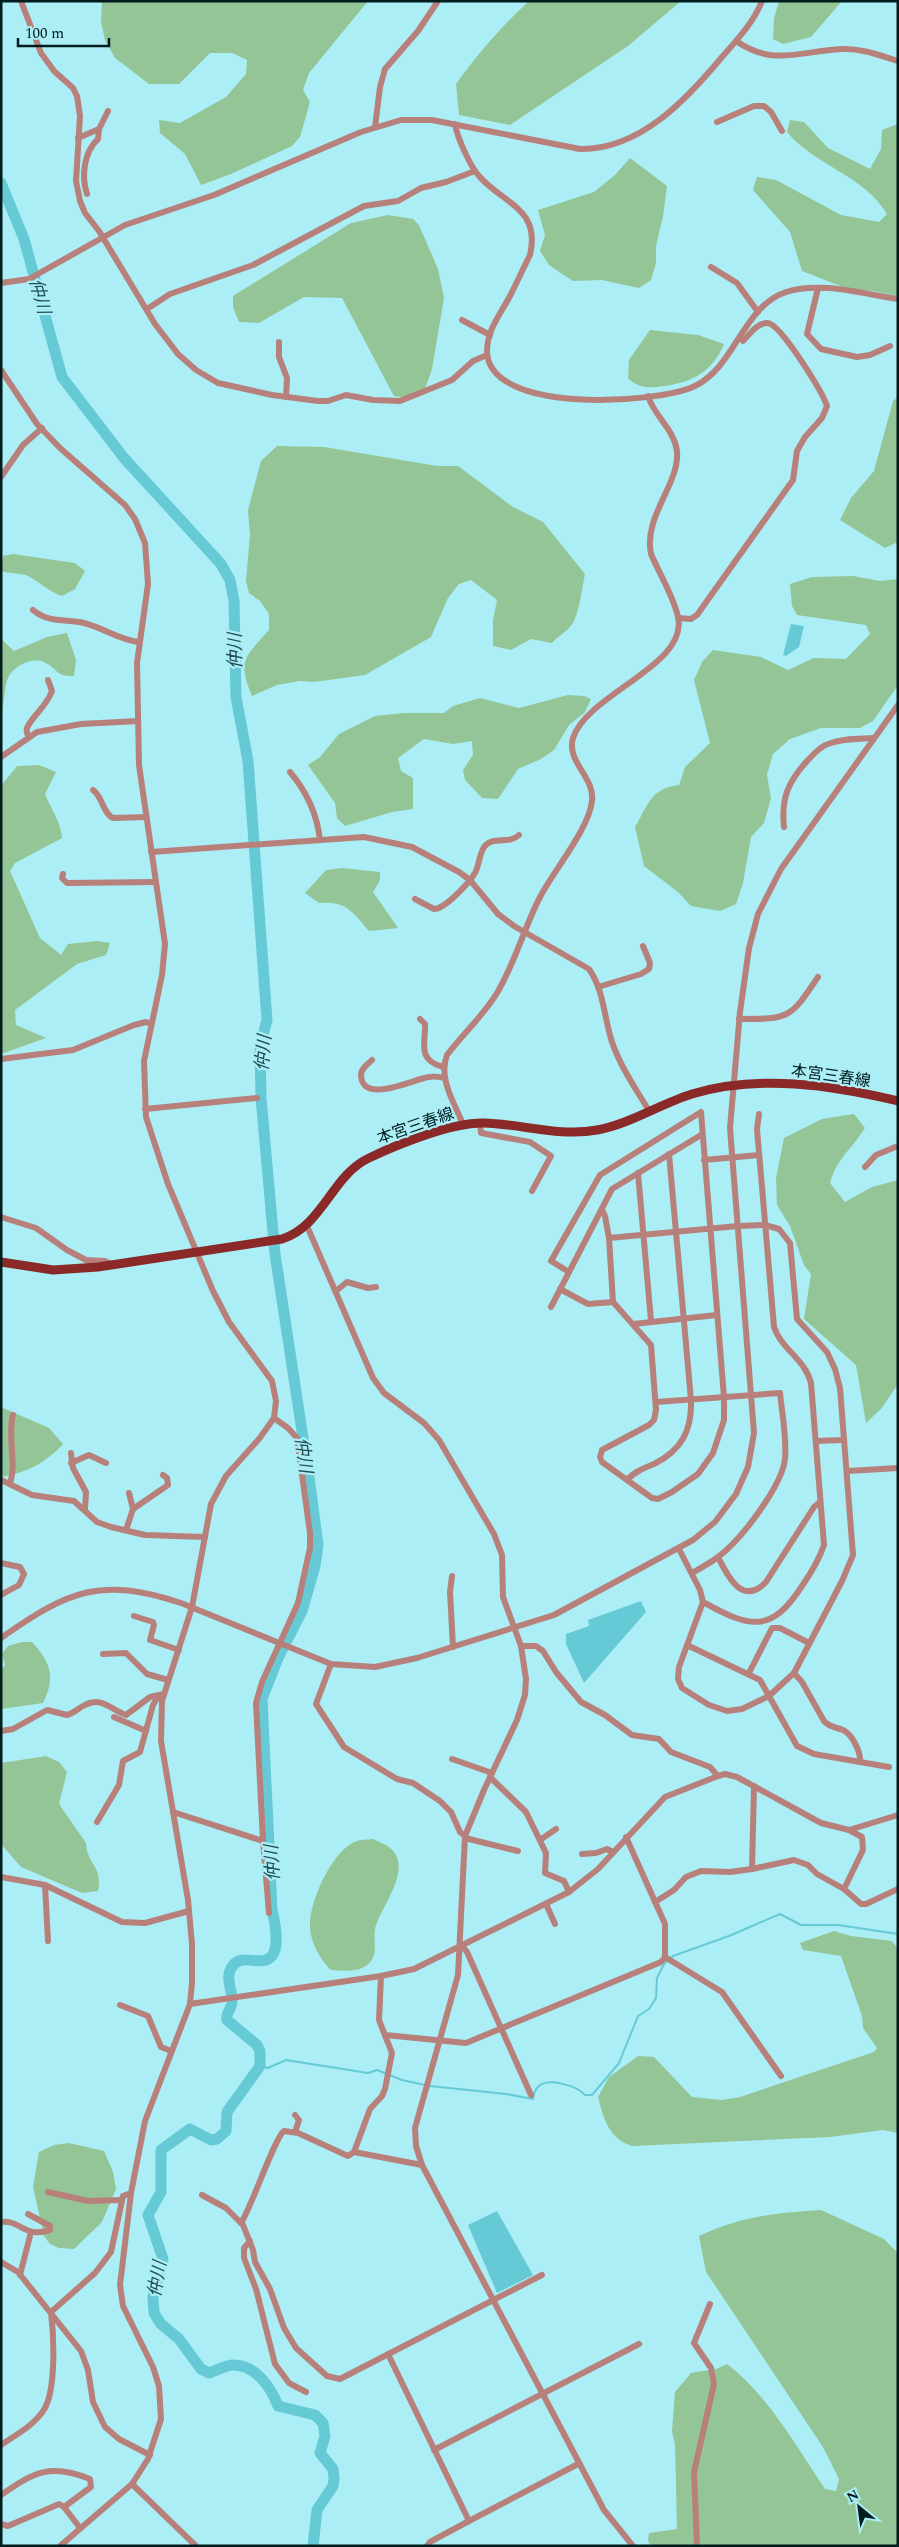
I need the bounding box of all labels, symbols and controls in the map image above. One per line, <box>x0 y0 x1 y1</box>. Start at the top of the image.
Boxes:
scale bar <box>18 15 109 47</box>
text: 100 m <box>25 22 64 45</box>
water label: 仲川 <box>22 275 58 319</box>
water label: 仲川 <box>222 631 249 669</box>
water label: 仲川 <box>248 1032 279 1072</box>
street label: 本宮三春線 <box>790 1059 872 1093</box>
street label: 本宮三春線 <box>374 1102 457 1150</box>
water label: 仲川 <box>288 1435 320 1477</box>
water label: 仲川 <box>258 1842 287 1882</box>
water label: 仲川 <box>141 2257 174 2299</box>
north arrow <box>834 2482 884 2532</box>
text: N <box>843 2484 863 2508</box>

